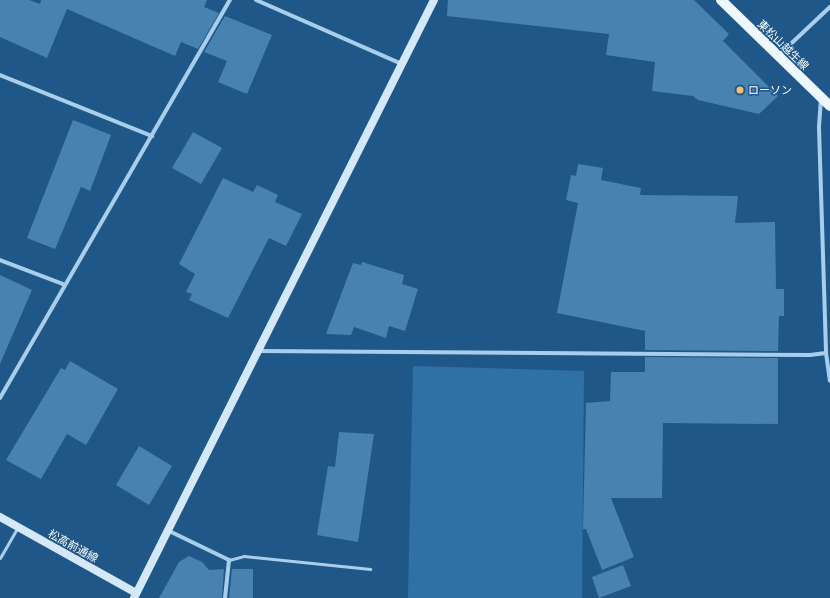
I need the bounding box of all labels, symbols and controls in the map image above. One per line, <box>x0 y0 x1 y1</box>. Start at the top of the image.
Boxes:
street label: 東松山越生線 <box>755 17 811 73</box>
place label: ローソン <box>748 83 792 97</box>
marker: ローソン <box>735 85 745 95</box>
street label: 松高前通線 <box>46 527 100 565</box>

